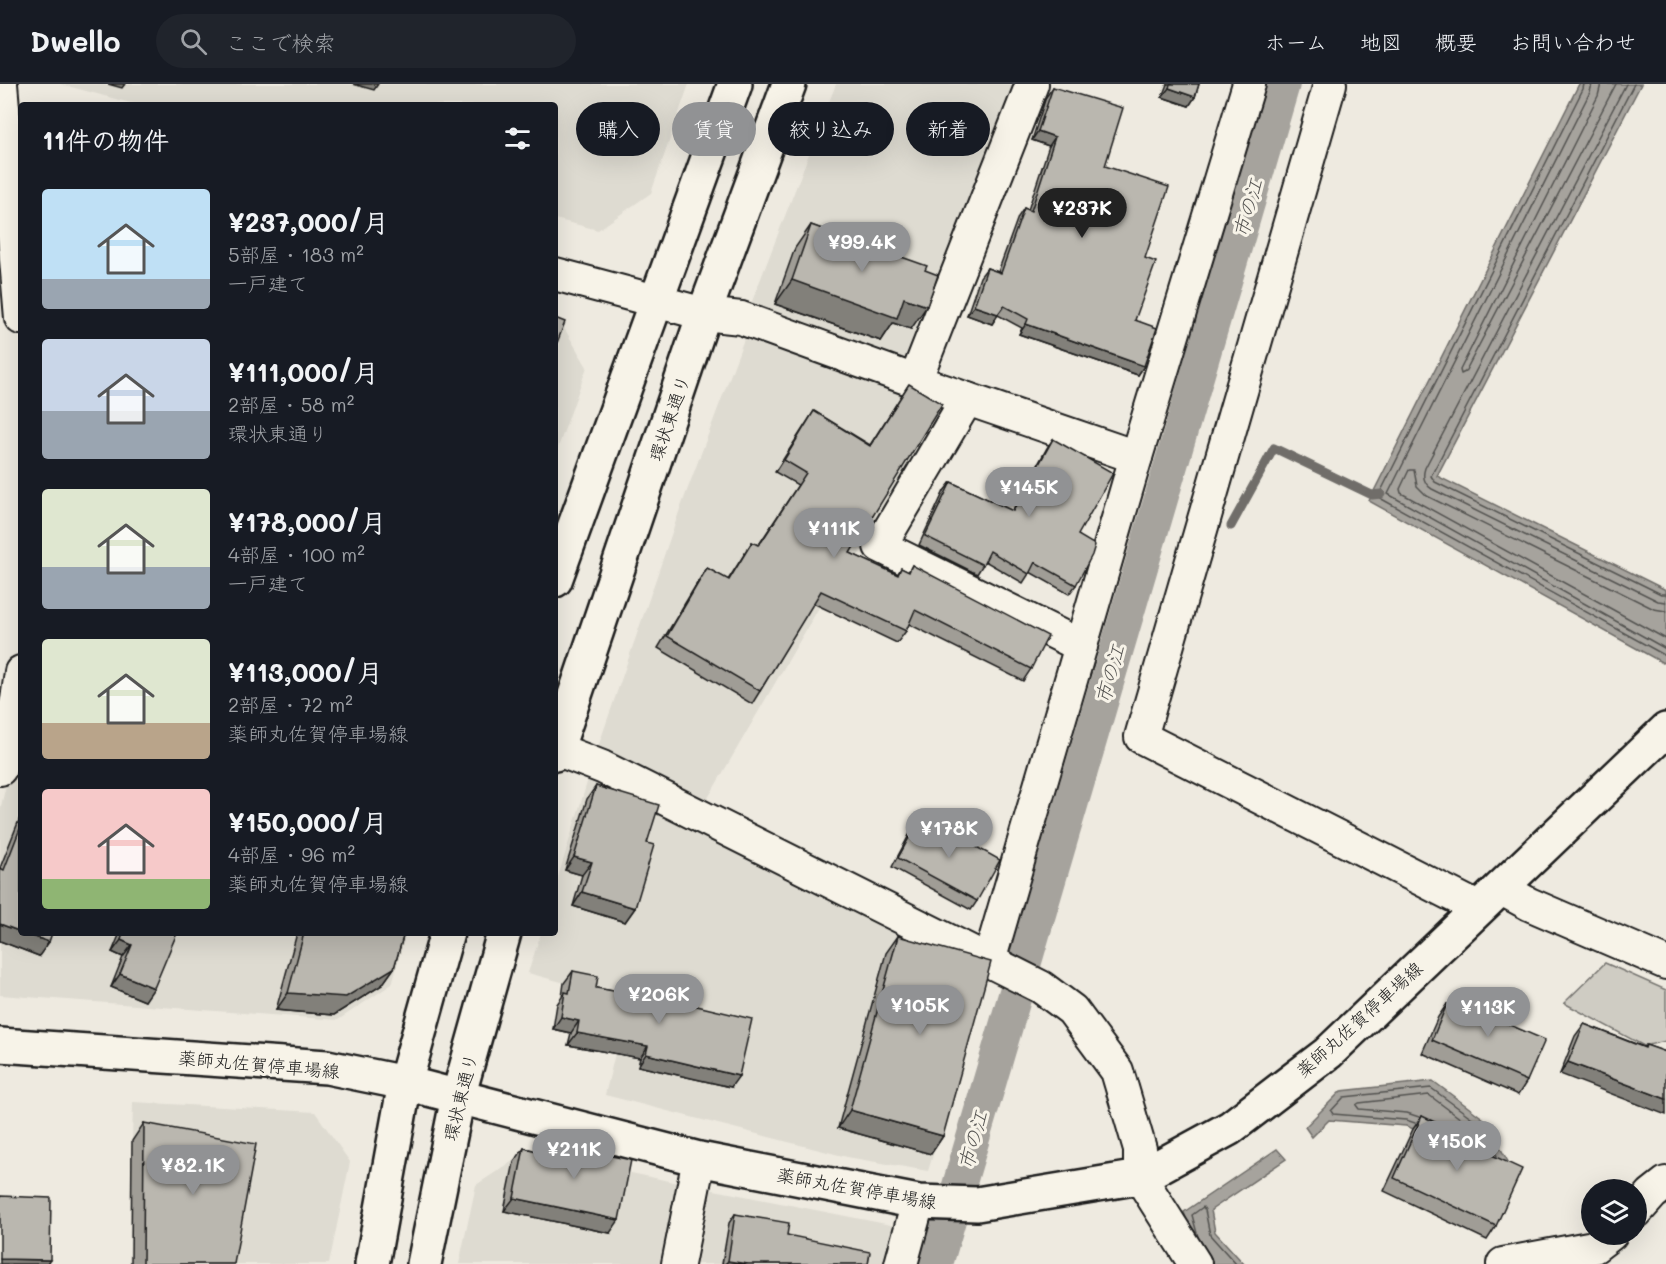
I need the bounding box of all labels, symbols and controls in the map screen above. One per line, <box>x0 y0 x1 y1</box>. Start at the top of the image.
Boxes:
search box <box>156 14 576 68</box>
text: Dwello <box>30 23 120 59</box>
icon: search <box>177 25 210 58</box>
text: ここで検索 <box>225 28 335 57</box>
text: ホーム <box>1265 28 1327 55</box>
text: 地図 <box>1360 28 1402 55</box>
text: 概要 <box>1435 28 1477 55</box>
text: お問い合わせ <box>1510 28 1636 55</box>
chip: 購入 <box>576 102 660 156</box>
chip: 賃貸 <box>672 102 756 156</box>
chip: 絞り込み <box>768 102 894 156</box>
chip: 新着 <box>906 102 990 156</box>
icon: filters <box>501 122 534 155</box>
text: 11件の物件 <box>42 123 169 157</box>
water label: 市の江 <box>1226 175 1268 240</box>
pin: ¥237K <box>1040 188 1124 239</box>
text: ¥237K <box>1052 194 1112 220</box>
text: ¥237,000/月 <box>228 205 389 239</box>
icon: home <box>90 213 162 285</box>
pin: ¥99.4K <box>813 222 911 273</box>
text: ¥99.4K <box>827 228 897 254</box>
text: 5部屋 · 183 m² <box>228 241 364 267</box>
text: 一戸建て <box>228 270 308 296</box>
text: ¥111,000/月 <box>228 355 379 389</box>
icon: home <box>90 363 162 435</box>
street label: 環状東通り <box>643 372 695 464</box>
text: 2部屋 · 58 m² <box>228 391 354 417</box>
text: 環状東通り <box>228 420 328 446</box>
pin: ¥145K <box>987 467 1071 518</box>
text: ¥145K <box>999 473 1059 499</box>
text: ¥178,000/月 <box>228 505 386 539</box>
pin: ¥111K <box>792 508 876 559</box>
icon: home <box>90 513 162 585</box>
text: ¥111K <box>808 514 860 540</box>
text: 4部屋 · 100 m² <box>228 541 365 567</box>
text: 一戸建て <box>228 570 308 596</box>
water label: 市の江 <box>1088 641 1130 706</box>
text: ¥113,000/月 <box>228 655 383 689</box>
icon: home <box>90 663 162 735</box>
text: 2部屋 · 72 m² <box>228 691 353 717</box>
text: 薬師丸佐賀停車場線 <box>228 720 408 746</box>
text: ¥150,000/月 <box>228 805 388 839</box>
pin: ¥178K <box>907 808 991 859</box>
icon: home <box>90 813 162 885</box>
text: ¥178K <box>920 814 978 840</box>
text: 4部屋 · 96 m² <box>228 841 355 867</box>
text: 薬師丸佐賀停車場線 <box>228 870 408 896</box>
street label: 薬師丸佐賀停車場線 <box>1291 956 1427 1082</box>
pin: ¥206K <box>617 974 701 1025</box>
text: ¥206K <box>628 980 690 1006</box>
pin: ¥105K <box>878 985 962 1036</box>
pin: ¥113K <box>1446 987 1530 1038</box>
text: ¥105K <box>890 991 950 1017</box>
text: ¥113K <box>1460 993 1516 1019</box>
street label: 薬師丸佐賀停車場線 <box>177 1045 341 1083</box>
street label: 環状東通り <box>437 1050 483 1144</box>
water label: 市の江 <box>951 1107 993 1172</box>
pin: ¥150K <box>1415 1121 1499 1172</box>
text: ¥150K <box>1427 1127 1487 1153</box>
pin: ¥211K <box>532 1129 616 1180</box>
text: ¥211K <box>546 1135 602 1161</box>
pin: ¥82.1K <box>144 1145 242 1196</box>
text: ¥82.1K <box>161 1151 225 1177</box>
street label: 薬師丸佐賀停車場線 <box>775 1162 939 1214</box>
map controls <box>1581 1179 1647 1245</box>
button: layers <box>1581 1179 1647 1245</box>

